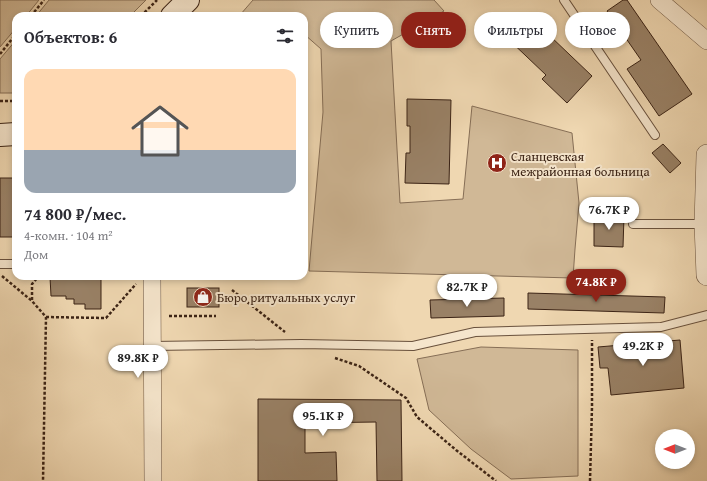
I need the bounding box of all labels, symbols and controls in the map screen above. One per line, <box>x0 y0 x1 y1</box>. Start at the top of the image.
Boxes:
chip: Купить <box>320 12 393 48</box>
chip: Снять <box>401 12 466 48</box>
chip: Фильтры <box>474 12 557 48</box>
chip: Новое <box>565 12 630 48</box>
text: Объектов: 6 <box>24 24 117 49</box>
icon: filters <box>274 25 296 47</box>
icon: home <box>124 95 196 167</box>
place label: Сланцевская межрайонная больница <box>511 147 650 181</box>
hospital icon: Сланцевская межрайонная больница <box>486 152 508 174</box>
pin: 76.7K ₽ <box>572 197 646 231</box>
text: 76.7K ₽ <box>588 200 630 219</box>
text: 74 800 ₽/мес. <box>24 201 126 226</box>
text: 4-комн. · 104 m² <box>24 226 113 245</box>
text: Дом <box>24 245 48 264</box>
pin: 74.8K ₽ <box>559 269 633 303</box>
text: 74.8K ₽ <box>575 272 617 291</box>
pin: 82.7K ₽ <box>430 274 504 308</box>
text: 82.7K ₽ <box>446 277 488 296</box>
shop icon: Бюро ритуальных услуг <box>192 286 214 308</box>
place label: Бюро ритуальных услуг <box>217 288 356 307</box>
pin: 49.2K ₽ <box>606 333 680 367</box>
text: 49.2K ₽ <box>622 336 664 355</box>
pin: 89.8K ₽ <box>101 345 175 379</box>
text: 89.8K ₽ <box>117 348 159 367</box>
pin: 95.1K ₽ <box>286 403 360 437</box>
text: 95.1K ₽ <box>302 406 344 425</box>
north arrow <box>655 429 695 469</box>
map controls <box>655 429 695 469</box>

